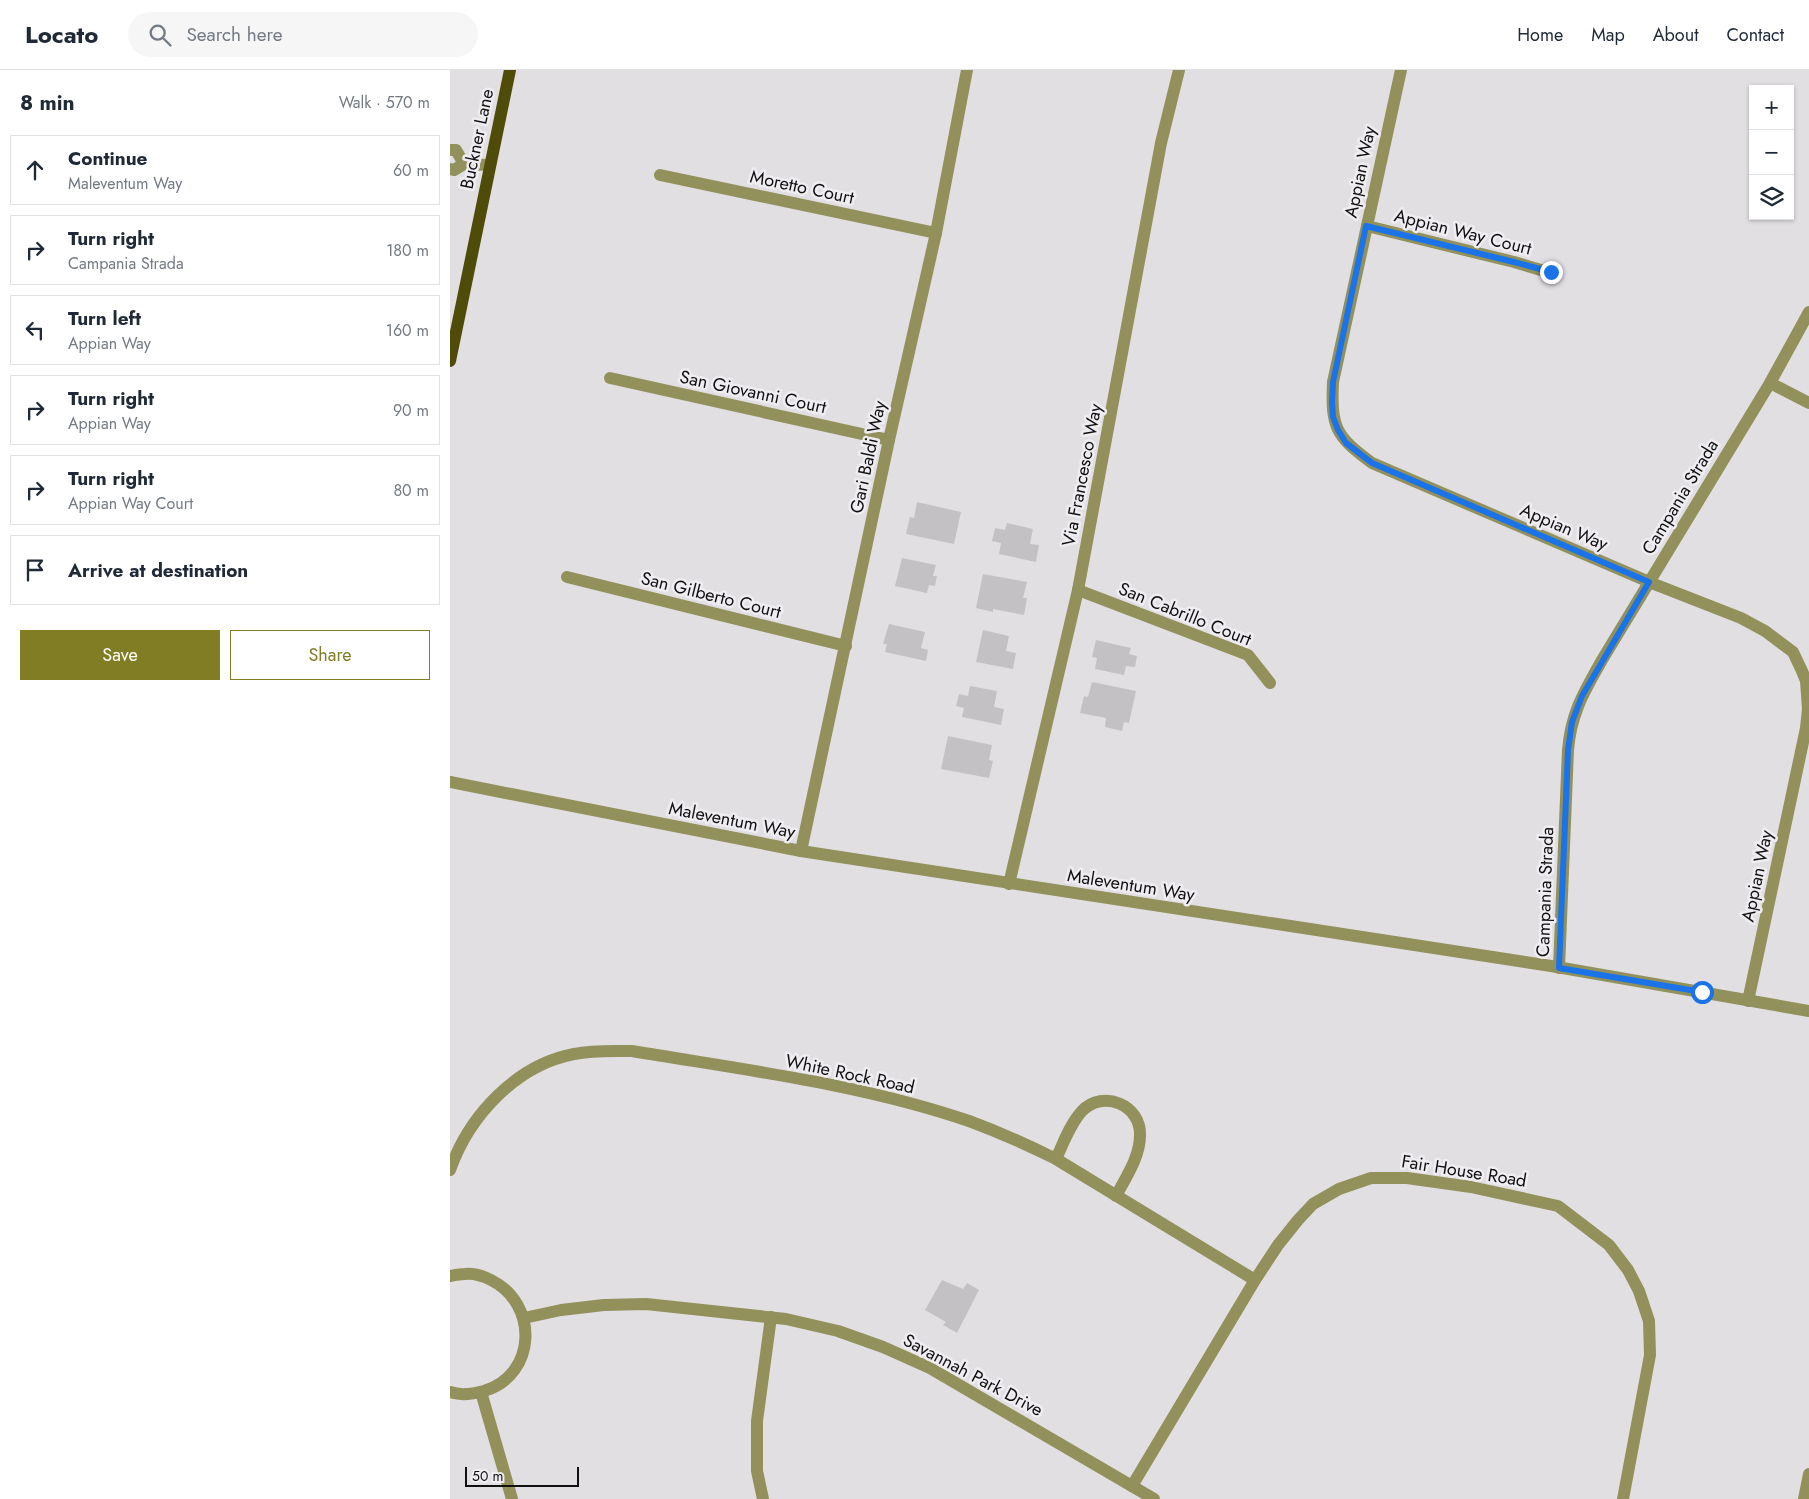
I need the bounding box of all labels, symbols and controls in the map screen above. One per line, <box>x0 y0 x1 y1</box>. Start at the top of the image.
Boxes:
search box <box>128 12 478 57</box>
text: Locato <box>25 17 98 52</box>
icon: search <box>146 21 174 49</box>
text: Search here <box>186 21 283 48</box>
text: Home <box>1517 22 1563 48</box>
text: Map <box>1591 22 1625 48</box>
text: About <box>1653 22 1698 48</box>
text: Contact <box>1726 22 1784 48</box>
map controls <box>1749 85 1794 220</box>
button: + <box>1749 85 1794 130</box>
street label: Buckner Lane <box>454 87 500 191</box>
text: 8 min <box>20 88 75 118</box>
text: Walk · 570 m <box>339 91 430 114</box>
street label: Appian Way <box>1338 124 1382 220</box>
button: − <box>1749 130 1794 175</box>
text: Continue <box>68 145 147 172</box>
icon: ahead <box>21 156 49 184</box>
text: 60 m <box>393 159 429 182</box>
street label: Moretto Court <box>748 163 857 211</box>
text: Maleventum Way <box>68 172 182 195</box>
button: layers <box>1749 175 1794 220</box>
street label: Appian Way Court <box>1392 202 1535 262</box>
text: Turn right <box>68 225 154 252</box>
icon: right <box>21 236 49 264</box>
text: 180 m <box>386 239 429 262</box>
text: Campania Strada <box>68 252 184 275</box>
route end <box>1540 261 1563 284</box>
text: Turn left <box>68 305 141 332</box>
icon: left <box>21 316 49 344</box>
text: 160 m <box>386 319 429 342</box>
text: Appian Way <box>68 332 151 355</box>
street label: San Giovanni Court <box>677 364 829 420</box>
text: Turn right <box>68 385 154 412</box>
icon: right <box>21 396 49 424</box>
street label: Gari Baldi Way <box>843 398 893 516</box>
text: 90 m <box>393 399 429 422</box>
street label: Via Francesco Way <box>1055 401 1109 549</box>
text: Appian Way <box>68 412 151 435</box>
street label: Campania Strada <box>1635 435 1725 559</box>
text: Turn right <box>68 465 154 492</box>
icon: right <box>21 476 49 504</box>
text: 80 m <box>393 479 429 502</box>
text: Appian Way Court <box>68 492 193 515</box>
street label: Appian Way <box>1516 497 1612 557</box>
icon: arrive <box>21 556 49 584</box>
text: Arrive at destination <box>68 557 248 584</box>
street label: San Gilberto Court <box>638 565 784 625</box>
street label: San Cabrillo Court <box>1115 576 1256 653</box>
button: Save <box>20 630 220 680</box>
button: Share <box>230 630 430 680</box>
street label: Maleventum Way <box>666 795 798 845</box>
street label: Campania Strada <box>1530 827 1560 957</box>
street label: Appian Way <box>1735 828 1779 924</box>
street label: Maleventum Way <box>1066 862 1197 908</box>
route start <box>1691 981 1714 1004</box>
street label: White Rock Road <box>783 1048 917 1100</box>
street label: Fair House Road <box>1400 1148 1528 1194</box>
street label: Savannah Park Drive <box>899 1327 1047 1423</box>
scale bar <box>465 1464 579 1487</box>
text: 50 m <box>472 1466 503 1486</box>

